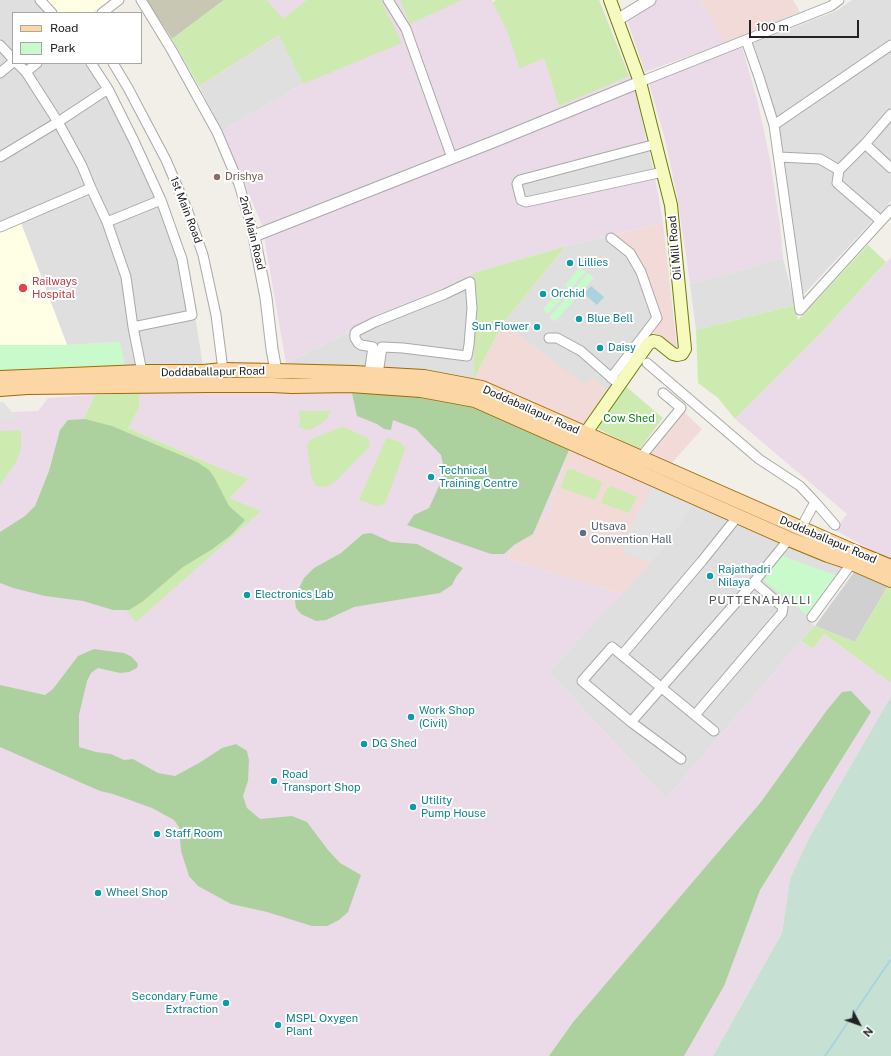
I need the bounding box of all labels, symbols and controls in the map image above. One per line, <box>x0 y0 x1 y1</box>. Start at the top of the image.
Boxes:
legend <box>12 12 142 64</box>
scale bar <box>751 12 861 38</box>
text: 100 m <box>756 20 789 34</box>
text: Road <box>50 21 78 35</box>
text: Park <box>50 41 76 55</box>
place label: Drishya <box>225 170 263 184</box>
marker: Drishya <box>212 172 222 182</box>
street label: 1st Main Road <box>167 175 205 245</box>
street label: 2nd Main Road <box>236 195 268 271</box>
street label: Oil Mill Road <box>666 215 684 281</box>
place label: Lillies <box>578 256 608 270</box>
marker: Lillies <box>565 258 575 268</box>
place label: Railways Hospital <box>32 275 77 301</box>
marker: Railways Hospital <box>17 282 29 294</box>
place label: Orchid <box>551 287 585 301</box>
marker: Orchid <box>538 289 548 299</box>
place label: Blue Bell <box>587 312 633 326</box>
marker: Blue Bell <box>574 314 584 324</box>
place label: Sun Flower <box>471 320 529 334</box>
marker: Sun Flower <box>532 322 542 332</box>
place label: Daisy <box>608 341 636 355</box>
marker: Daisy <box>595 343 605 353</box>
street label: Doddaballapur Road <box>161 364 265 380</box>
street label: Doddaballapur Road <box>481 383 581 437</box>
park label: Cow Shed <box>603 412 655 426</box>
place label: Technical Training Centre <box>439 464 518 490</box>
marker: Technical Training Centre <box>426 472 436 482</box>
street label: Doddaballapur Road <box>777 514 879 566</box>
place label: Utsava Convention Hall <box>591 520 672 546</box>
marker: Utsava Convention Hall <box>578 528 588 538</box>
place label: Rajathadri Nilaya <box>718 563 770 589</box>
marker: Rajathadri Nilaya <box>705 571 715 581</box>
place label: Electronics Lab <box>255 588 333 602</box>
marker: Electronics Lab <box>242 590 252 600</box>
district label: PUTTENAHALLI <box>709 593 811 607</box>
place label: Work Shop (Civil) <box>419 704 475 730</box>
marker: Work Shop (Civil) <box>406 712 416 722</box>
place label: DG Shed <box>372 737 417 751</box>
marker: DG Shed <box>359 739 369 749</box>
place label: Road Transport Shop <box>282 768 361 794</box>
marker: Road Transport Shop <box>269 776 279 786</box>
place label: Utility Pump House <box>421 794 486 820</box>
marker: Utility Pump House <box>408 802 418 812</box>
place label: Staff Room <box>165 827 223 841</box>
marker: Staff Room <box>152 829 162 839</box>
place label: Wheel Shop <box>106 886 168 900</box>
marker: Wheel Shop <box>93 888 103 898</box>
place label: Secondary Fume Extraction <box>132 990 218 1016</box>
marker: Secondary Fume Extraction <box>221 998 231 1008</box>
north arrow <box>839 1004 879 1044</box>
place label: MSPL Oxygen Plant <box>286 1012 358 1038</box>
marker: MSPL Oxygen Plant <box>273 1020 283 1030</box>
text: N <box>861 1025 875 1039</box>

